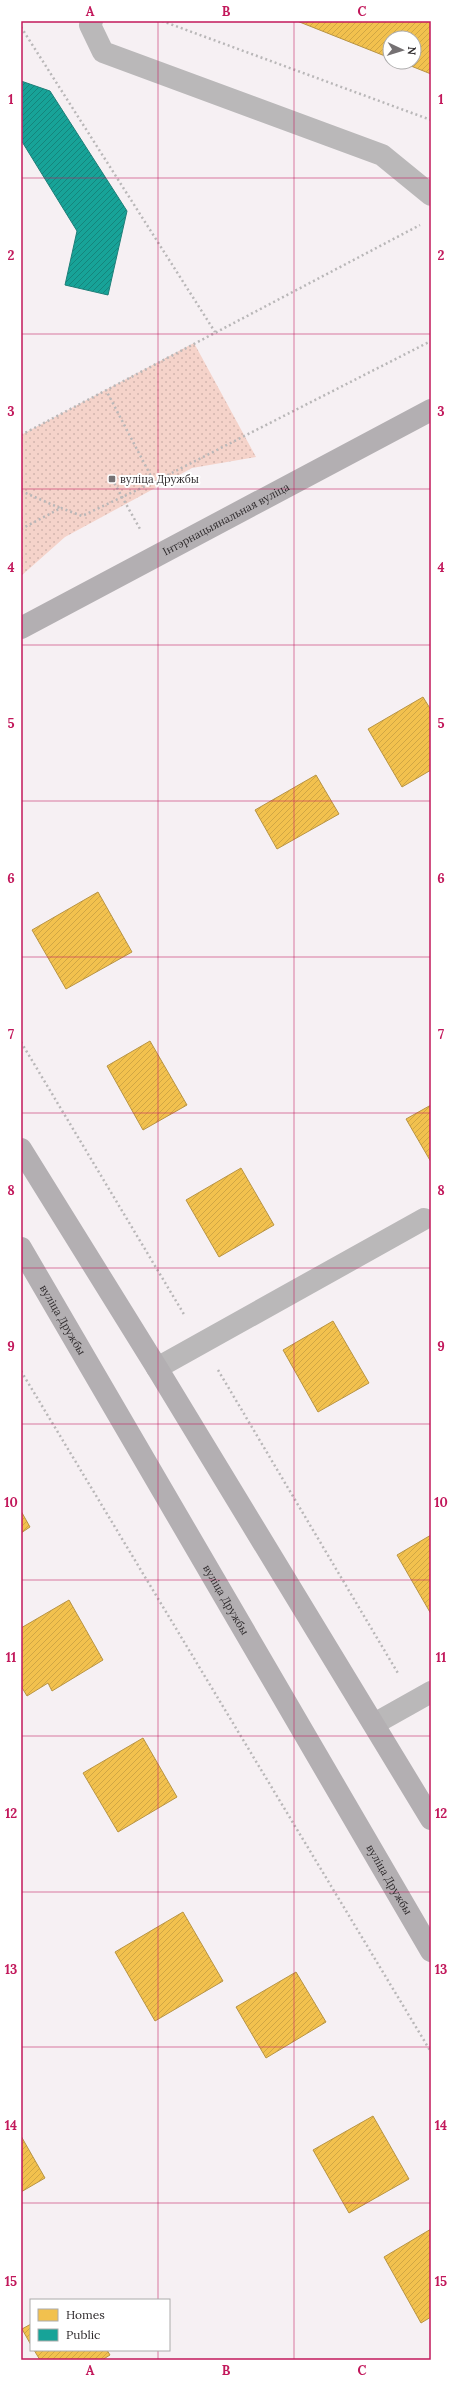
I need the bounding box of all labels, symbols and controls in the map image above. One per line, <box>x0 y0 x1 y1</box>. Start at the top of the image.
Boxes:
text: A <box>86 3 95 20</box>
text: B <box>222 3 231 20</box>
text: C <box>358 3 367 20</box>
north arrow <box>382 30 422 70</box>
text: N <box>405 46 419 56</box>
text: 1 <box>8 91 14 108</box>
text: 1 <box>438 91 444 108</box>
text: 2 <box>8 247 15 264</box>
text: 2 <box>438 247 445 264</box>
text: 3 <box>7 403 15 420</box>
text: 3 <box>437 403 445 420</box>
place label: вуліца Дружбы <box>120 472 199 486</box>
marker: вуліца Дружбы <box>107 474 117 484</box>
street label: Інтэрнацыянальная вуліца <box>160 480 292 558</box>
text: 4 <box>7 559 15 576</box>
text: 4 <box>437 559 445 576</box>
text: 5 <box>7 715 15 732</box>
text: 5 <box>437 715 445 732</box>
text: 6 <box>7 870 15 887</box>
text: 6 <box>437 870 445 887</box>
text: 7 <box>8 1026 14 1043</box>
text: 7 <box>438 1026 444 1043</box>
text: 8 <box>7 1182 15 1199</box>
text: 8 <box>437 1182 445 1199</box>
street label: вуліца Дружбы <box>37 1282 89 1357</box>
text: 9 <box>7 1338 15 1355</box>
text: 9 <box>437 1338 445 1355</box>
text: 10 <box>4 1494 18 1511</box>
text: 10 <box>434 1494 448 1511</box>
street label: вуліца Дружбы <box>200 1562 252 1637</box>
text: 11 <box>6 1649 16 1666</box>
text: 11 <box>436 1649 446 1666</box>
text: 12 <box>5 1805 17 1822</box>
text: 12 <box>435 1805 447 1822</box>
street label: вуліца Дружбы <box>363 1842 415 1917</box>
text: 13 <box>5 1961 17 1978</box>
text: 13 <box>435 1961 447 1978</box>
text: 14 <box>5 2117 17 2134</box>
text: 14 <box>435 2117 447 2134</box>
text: 15 <box>5 2273 17 2290</box>
text: 15 <box>435 2273 447 2290</box>
legend <box>30 2299 170 2351</box>
text: Homes <box>66 2307 105 2322</box>
text: Public <box>66 2327 100 2342</box>
text: A <box>86 2362 95 2379</box>
text: B <box>222 2362 231 2379</box>
text: C <box>358 2362 367 2379</box>

